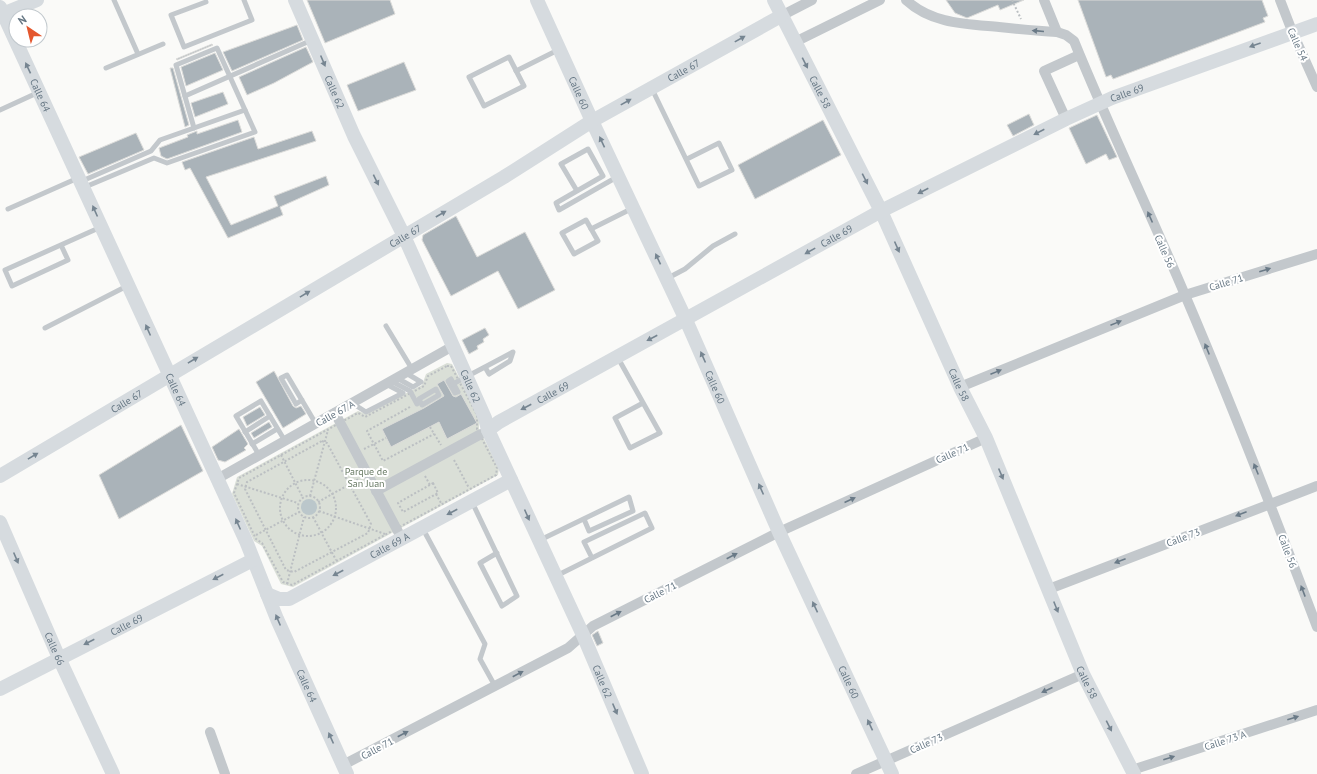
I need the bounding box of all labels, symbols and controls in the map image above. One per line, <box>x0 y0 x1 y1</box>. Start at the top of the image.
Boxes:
north arrow <box>8 8 48 48</box>
text: N <box>15 12 29 28</box>
street label: Calle 54 <box>1284 26 1311 63</box>
one-way arrow <box>1032 27 1044 34</box>
one-way arrow <box>734 36 745 42</box>
one-way arrow <box>1249 42 1261 48</box>
one-way arrow <box>320 56 326 68</box>
street label: Calle 67 <box>665 56 702 85</box>
one-way arrow <box>802 57 809 69</box>
one-way arrow <box>25 62 31 73</box>
street label: Calle 62 <box>321 73 347 111</box>
street label: Calle 60 <box>566 74 592 112</box>
street label: Calle 58 <box>806 74 834 111</box>
street label: Calle 64 <box>27 77 54 114</box>
street label: Calle 69 <box>1108 81 1146 105</box>
one-way arrow <box>620 99 632 105</box>
one-way arrow <box>1033 129 1045 136</box>
one-way arrow <box>599 136 605 148</box>
one-way arrow <box>861 173 868 184</box>
one-way arrow <box>373 174 379 185</box>
one-way arrow <box>917 187 928 194</box>
one-way arrow <box>91 205 98 217</box>
one-way arrow <box>435 210 447 217</box>
one-way arrow <box>1147 211 1153 223</box>
street label: Calle 67 <box>387 222 424 251</box>
street label: Calle 69 <box>818 222 855 250</box>
street label: Calle 56 <box>1151 233 1178 270</box>
one-way arrow <box>894 241 900 253</box>
one-way arrow <box>805 247 816 254</box>
one-way arrow <box>655 254 661 265</box>
one-way arrow <box>1259 267 1271 273</box>
street label: Calle 71 <box>1208 271 1245 294</box>
one-way arrow <box>300 290 310 298</box>
one-way arrow <box>1111 320 1122 326</box>
one-way arrow <box>144 323 150 335</box>
one-way arrow <box>646 335 658 342</box>
one-way arrow <box>1204 343 1210 355</box>
one-way arrow <box>700 352 706 363</box>
one-way arrow <box>187 357 199 364</box>
street label: Calle 58 <box>945 366 972 404</box>
street label: Calle 62 <box>457 367 483 405</box>
street label: Calle 60 <box>702 368 728 406</box>
one-way arrow <box>990 369 1002 375</box>
street label: Calle 64 <box>162 371 189 409</box>
street label: Calle 69 <box>535 379 571 407</box>
street label: Calle 67 <box>108 387 145 416</box>
street label: Calle 67 A <box>313 397 357 429</box>
one-way arrow <box>520 404 531 410</box>
street label: Calle 71 <box>934 440 971 467</box>
one-way arrow <box>27 452 39 459</box>
one-way arrow <box>1253 463 1259 475</box>
park label: Parque de San Juan <box>345 465 387 490</box>
one-way arrow <box>998 468 1005 480</box>
one-way arrow <box>757 483 764 495</box>
one-way arrow <box>844 497 855 503</box>
one-way arrow <box>446 509 458 515</box>
one-way arrow <box>524 510 530 521</box>
one-way arrow <box>1235 511 1247 517</box>
one-way arrow <box>235 518 241 529</box>
street label: Calle 73 <box>1165 525 1202 550</box>
street label: Calle 69 A <box>368 530 412 562</box>
street label: Calle 56 <box>1275 533 1300 570</box>
one-way arrow <box>12 552 19 564</box>
one-way arrow <box>726 553 738 559</box>
one-way arrow <box>1113 559 1125 565</box>
one-way arrow <box>332 570 344 577</box>
one-way arrow <box>212 574 224 580</box>
street label: Calle 71 <box>642 579 679 606</box>
one-way arrow <box>1300 584 1306 596</box>
one-way arrow <box>812 602 818 613</box>
one-way arrow <box>1054 602 1060 614</box>
street label: Calle 69 <box>108 611 145 639</box>
one-way arrow <box>610 611 622 617</box>
one-way arrow <box>275 614 281 626</box>
street label: Calle 66 <box>42 630 68 668</box>
one-way arrow <box>84 639 95 645</box>
street label: Calle 62 <box>589 663 615 700</box>
street label: Calle 60 <box>835 664 862 701</box>
street label: Calle 58 <box>1073 664 1100 701</box>
street label: Calle 64 <box>294 667 320 705</box>
one-way arrow <box>512 671 524 677</box>
one-way arrow <box>1042 687 1053 693</box>
one-way arrow <box>612 704 618 715</box>
one-way arrow <box>1287 714 1299 720</box>
one-way arrow <box>867 719 873 731</box>
one-way arrow <box>1106 720 1113 731</box>
street label: Calle 73 A <box>1203 728 1248 753</box>
street label: Calle 73 <box>908 730 945 757</box>
one-way arrow <box>397 731 409 737</box>
one-way arrow <box>328 732 334 744</box>
street label: Calle 71 <box>359 734 396 762</box>
one-way arrow <box>1163 755 1175 761</box>

